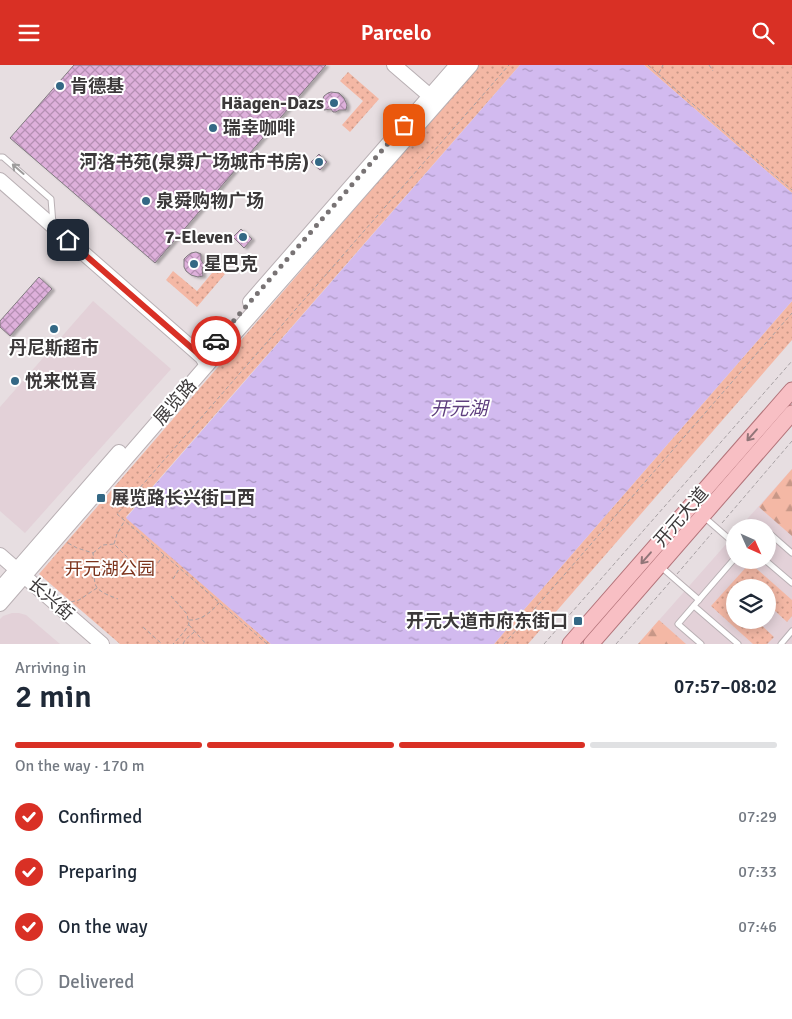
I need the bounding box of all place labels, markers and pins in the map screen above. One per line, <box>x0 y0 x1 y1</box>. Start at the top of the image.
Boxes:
place label: 肯德基 <box>70 75 124 97</box>
marker: 肯德基 <box>54 80 66 92</box>
place label: Häagen-Dazs <box>221 92 324 114</box>
marker: Häagen-Dazs <box>328 97 340 109</box>
pin <box>383 104 425 146</box>
place label: 瑞幸咖啡 <box>223 117 295 139</box>
marker: 瑞幸咖啡 <box>207 122 219 134</box>
place label: 河洛书苑(泉舜广场城市书房) <box>80 151 309 173</box>
marker: 河洛书苑(泉舜广场城市书房) <box>313 156 325 168</box>
place label: 泉舜购物广场 <box>156 190 264 212</box>
marker: 泉舜购物广场 <box>140 195 152 207</box>
pin <box>47 219 89 261</box>
place label: 7-Eleven <box>165 226 233 248</box>
marker: 7-Eleven <box>237 231 249 243</box>
place label: 星巴克 <box>204 253 258 275</box>
marker: 星巴克 <box>188 258 200 270</box>
marker: 丹尼斯超市 <box>48 323 60 335</box>
place label: 丹尼斯超市 <box>9 337 99 359</box>
place label: 悦来悦喜 <box>25 370 97 392</box>
marker: 悦来悦喜 <box>9 375 21 387</box>
place label: 展览路长兴街口西 <box>111 487 255 509</box>
marker: 展览路长兴街口西 <box>95 492 107 504</box>
place label: 开元大道市府东街口 <box>406 610 568 632</box>
marker: 开元大道市府东街口 <box>572 615 584 627</box>

